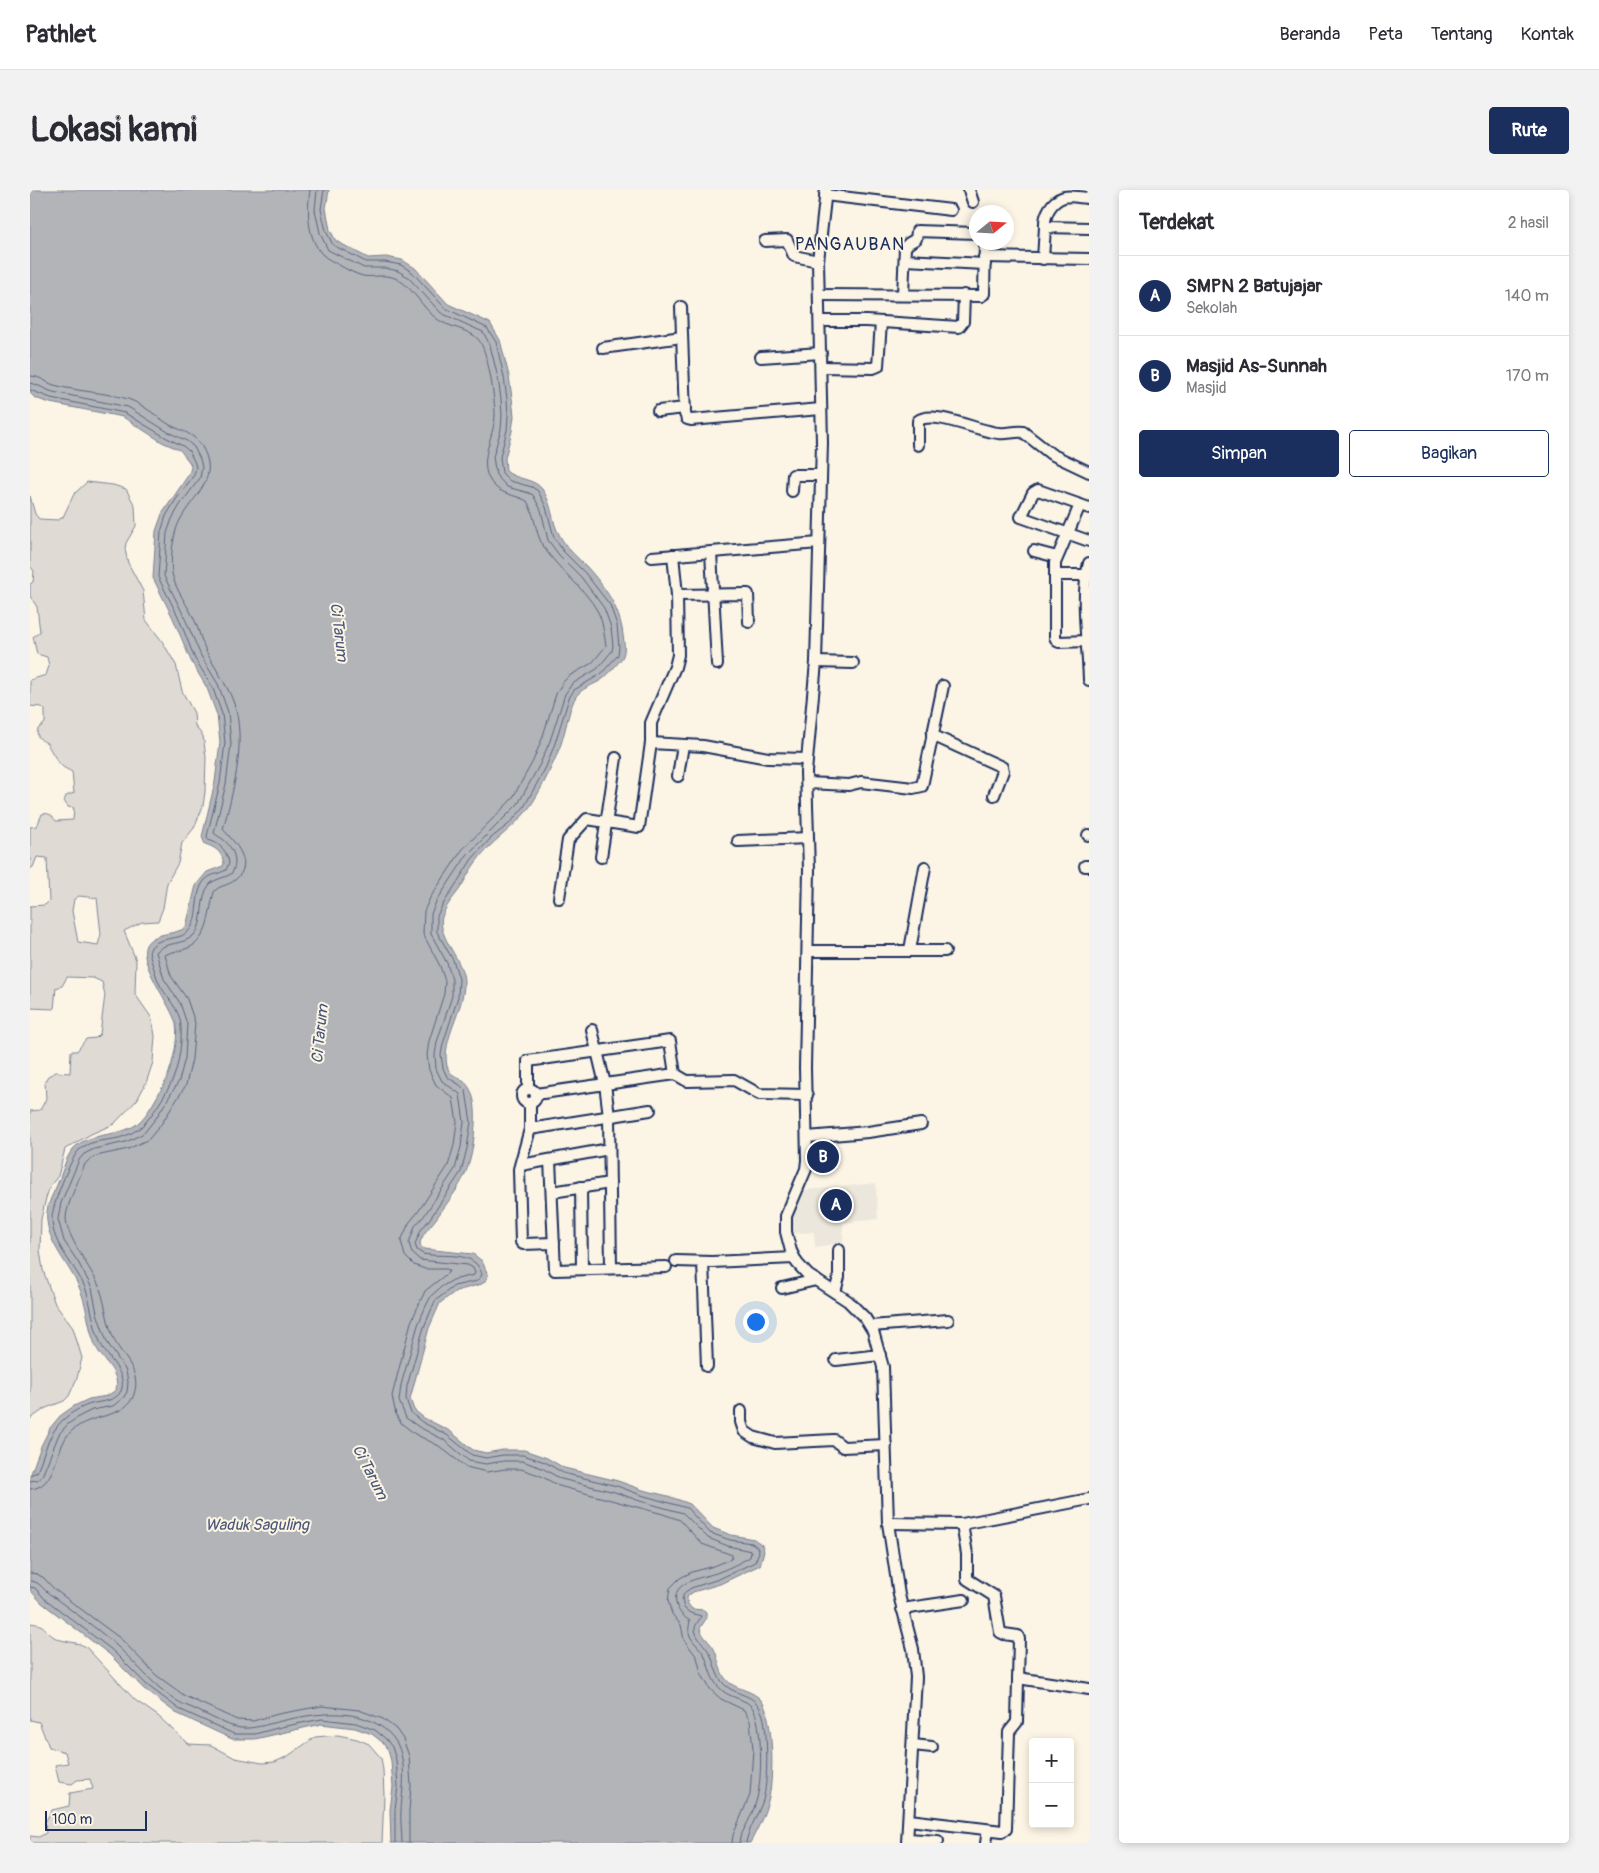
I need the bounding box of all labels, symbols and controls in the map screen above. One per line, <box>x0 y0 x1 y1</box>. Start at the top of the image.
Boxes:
text: Pathlet <box>25 20 96 49</box>
text: Beranda <box>1280 23 1340 46</box>
text: Peta <box>1368 23 1403 46</box>
text: Tentang <box>1431 23 1493 46</box>
text: Kontak <box>1521 23 1574 46</box>
button: Rute <box>1489 107 1569 154</box>
text: Lokasi kami <box>30 108 197 152</box>
north arrow <box>969 205 1014 250</box>
text: Terdekat <box>1139 209 1214 236</box>
text: 2 hasil <box>1508 213 1549 233</box>
district label: PANGAUBAN <box>795 233 905 256</box>
text: SMPN 2 Batujajar <box>1186 274 1322 298</box>
text: A <box>1150 286 1160 306</box>
text: 140 m <box>1505 286 1549 306</box>
text: Sekolah <box>1186 298 1237 318</box>
text: Masjid As-Sunnah <box>1186 354 1327 378</box>
text: B <box>1150 366 1160 386</box>
text: 170 m <box>1506 366 1549 386</box>
text: Masjid <box>1186 378 1226 398</box>
button: Simpan <box>1139 430 1339 477</box>
button: Bagikan <box>1349 430 1549 477</box>
water label: Ci Tarum <box>325 601 353 663</box>
water label: Ci Tarum <box>307 1003 333 1064</box>
pin: B <box>807 1138 839 1176</box>
pin: A <box>820 1186 852 1224</box>
your location <box>743 1309 769 1335</box>
water label: Ci Tarum <box>348 1441 393 1504</box>
water label: Waduk Saguling <box>205 1515 311 1535</box>
map controls <box>1029 1738 1074 1828</box>
button: + <box>1029 1738 1074 1783</box>
button: − <box>1029 1783 1074 1828</box>
scale bar <box>45 1808 148 1831</box>
text: 100 m <box>52 1811 92 1828</box>

